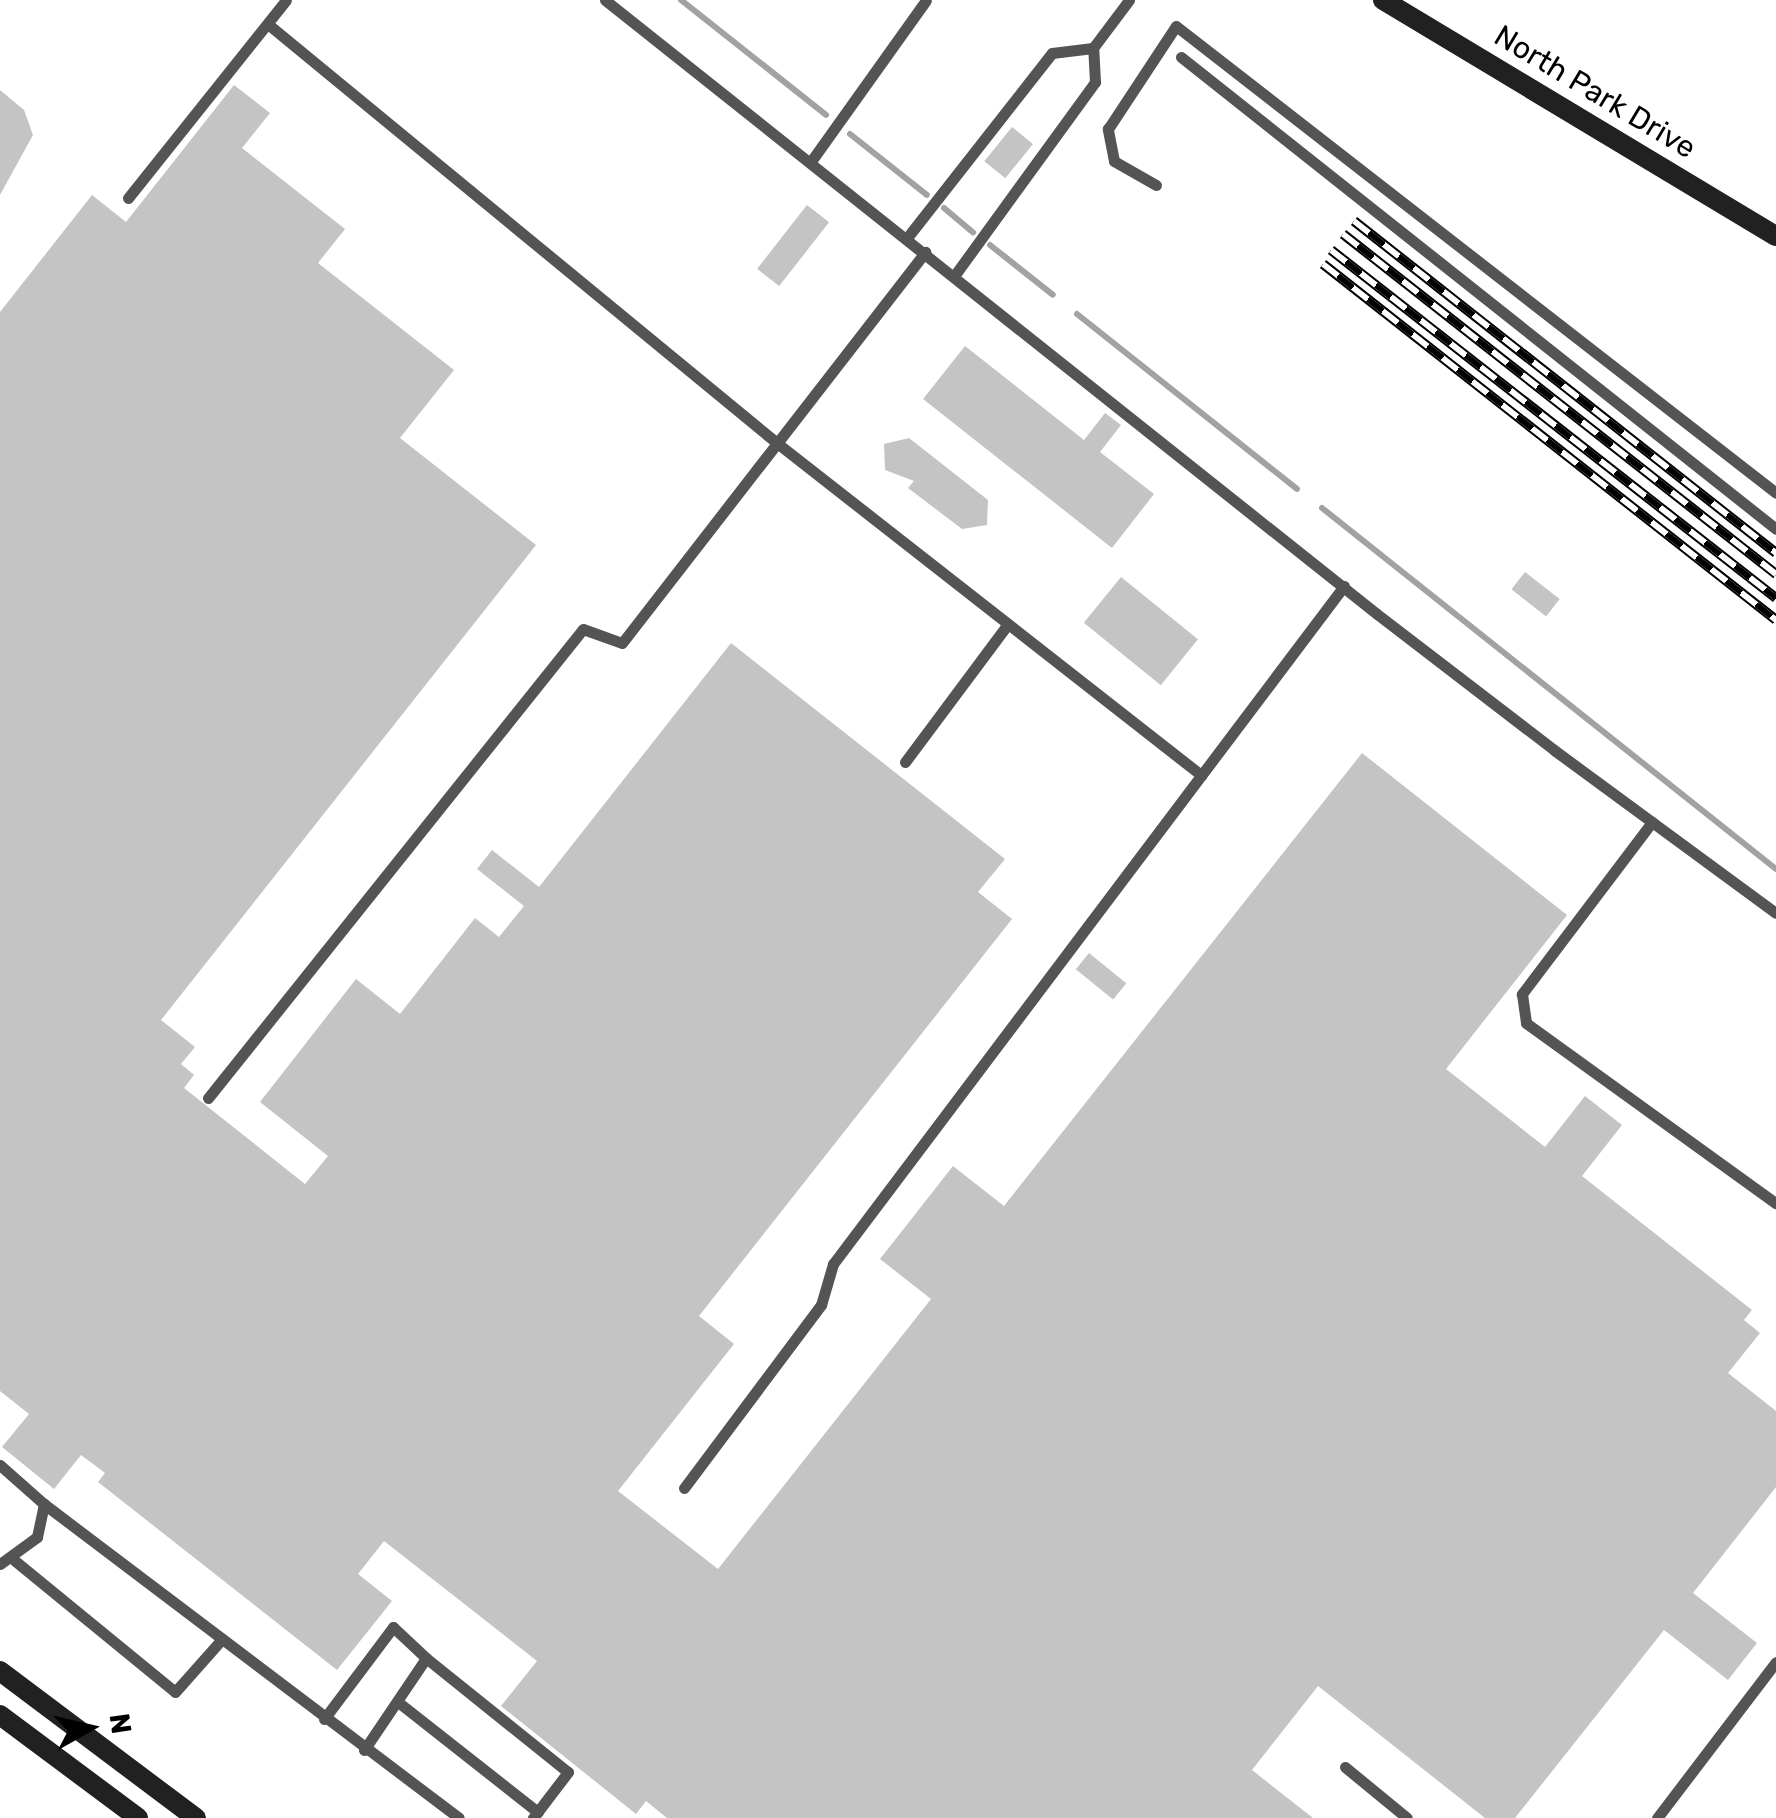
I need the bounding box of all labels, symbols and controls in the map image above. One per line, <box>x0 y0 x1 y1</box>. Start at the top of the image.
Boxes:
street label: North Park Drive <box>1488 18 1702 166</box>
north arrow <box>40 1678 140 1778</box>
text: N <box>102 1711 138 1736</box>

